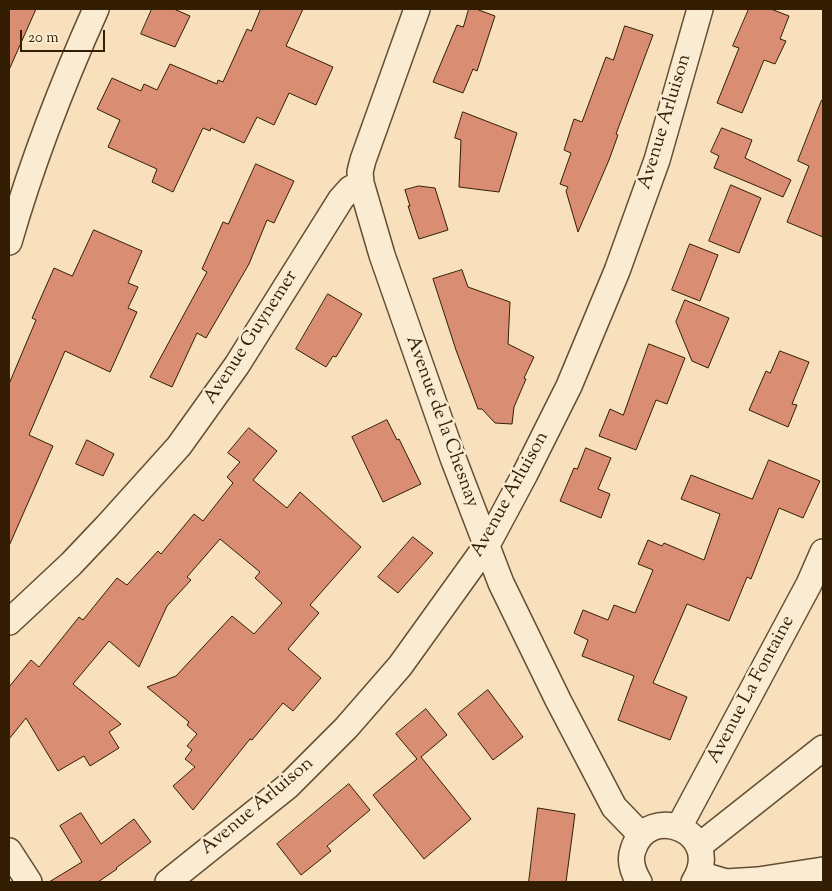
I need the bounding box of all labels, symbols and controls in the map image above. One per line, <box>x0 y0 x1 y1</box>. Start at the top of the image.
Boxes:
scale bar <box>22 20 108 52</box>
text: 20 m <box>28 28 59 49</box>
street label: Avenue Arluison <box>635 52 697 192</box>
street label: Avenue Guynemer <box>200 267 304 409</box>
street label: Avenue de la Chesnay <box>399 333 483 511</box>
street label: Avenue Arluison <box>467 428 555 562</box>
street label: Avenue La Fontaine <box>703 612 801 768</box>
street label: Avenue Arluison <box>197 753 319 861</box>

